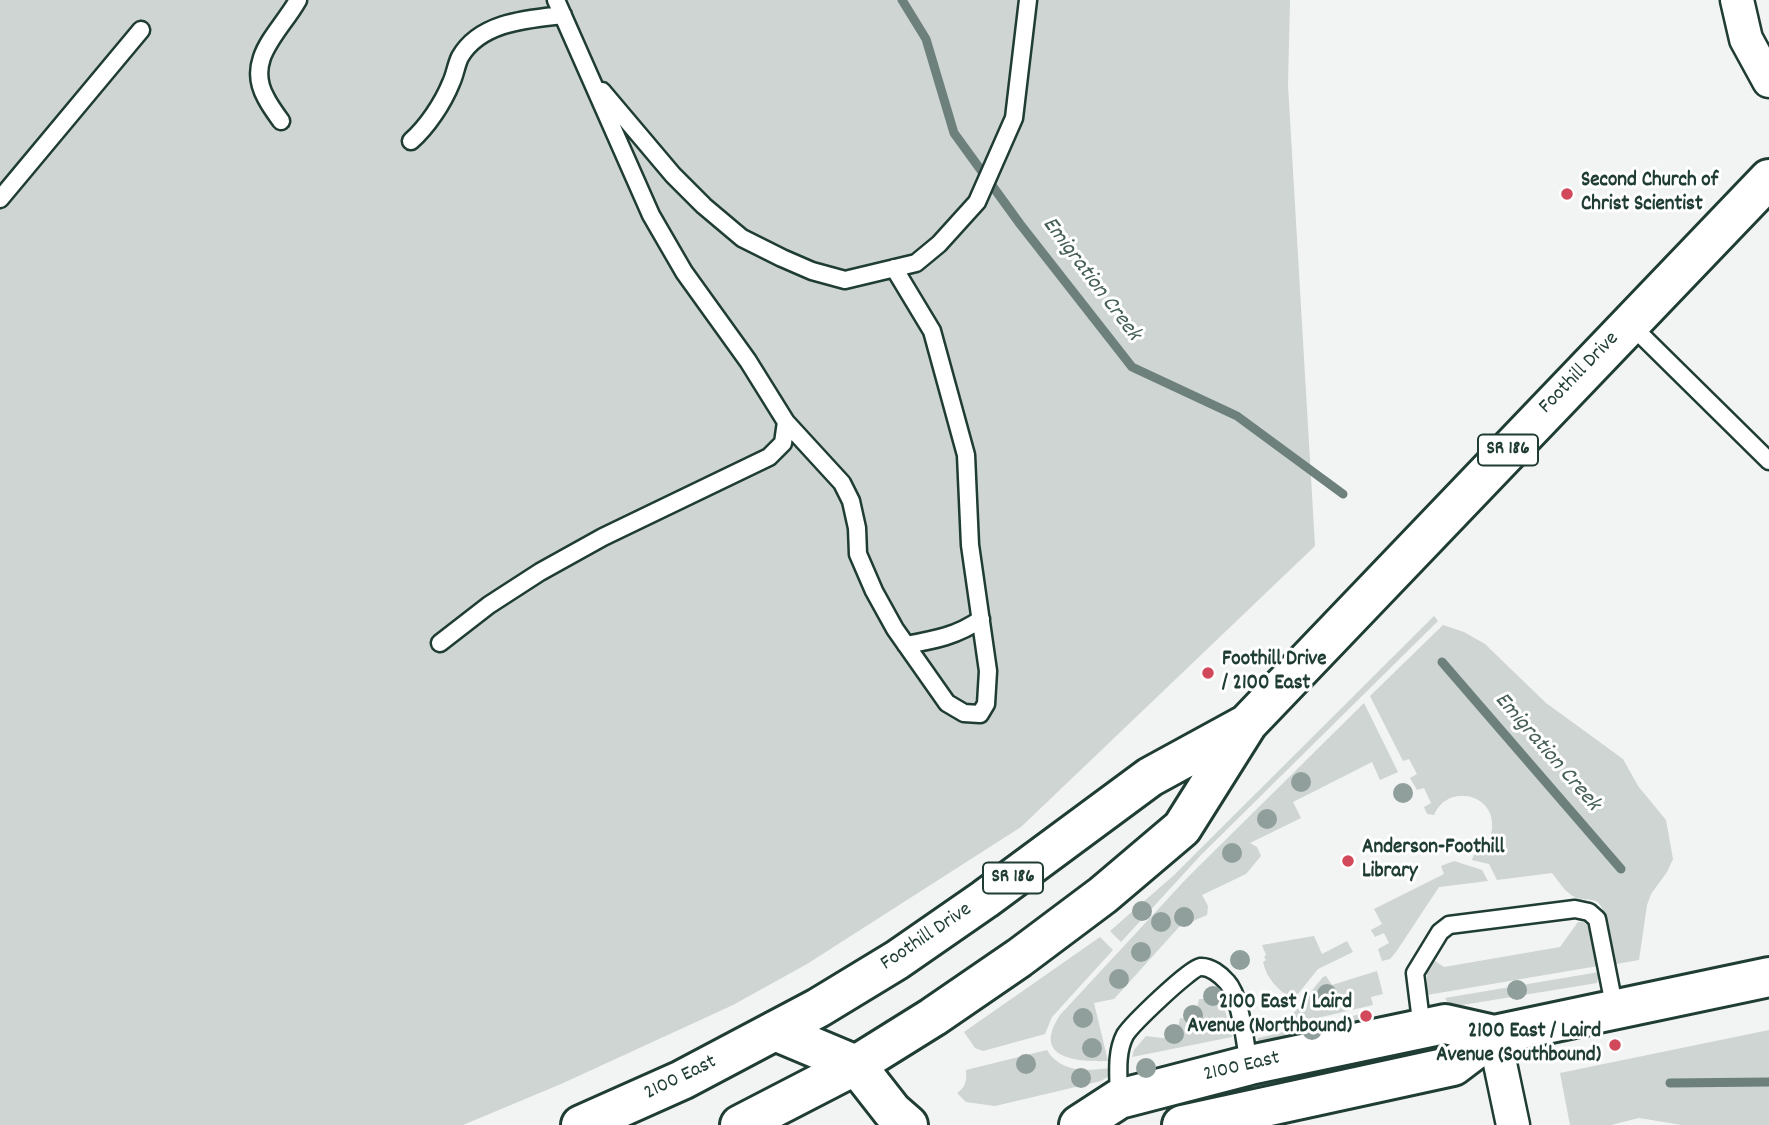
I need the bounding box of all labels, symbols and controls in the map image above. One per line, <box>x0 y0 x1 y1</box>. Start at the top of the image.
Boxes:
place label: Second Church of Christ Scientist <box>1581 169 1718 219</box>
marker: Second Church of Christ Scientist <box>1559 186 1575 202</box>
water label: Emigration Creek <box>1034 213 1146 347</box>
street label: Foothill Drive <box>1535 328 1625 420</box>
road number: SR 186 <box>1478 435 1538 466</box>
place label: Foothill Drive / 2100 East <box>1222 648 1327 698</box>
marker: Foothill Drive / 2100 East <box>1200 665 1216 681</box>
water label: Emigration Creek <box>1487 688 1605 818</box>
place label: Anderson-Foothill Library <box>1362 836 1504 886</box>
marker: Anderson-Foothill Library <box>1340 853 1356 869</box>
road number: SR 186 <box>983 862 1043 894</box>
street label: Foothill Drive <box>877 898 977 978</box>
place label: 2100 East / Laird Avenue (Northbound) <box>1187 991 1352 1041</box>
marker: 2100 East / Laird Avenue (Northbound) <box>1358 1008 1374 1024</box>
place label: 2100 East / Laird Avenue (Southbound) <box>1436 1020 1601 1070</box>
marker: 2100 East / Laird Avenue (Southbound) <box>1607 1037 1623 1053</box>
street label: 2100 East <box>1201 1047 1283 1089</box>
street label: 2100 East <box>641 1051 721 1107</box>

